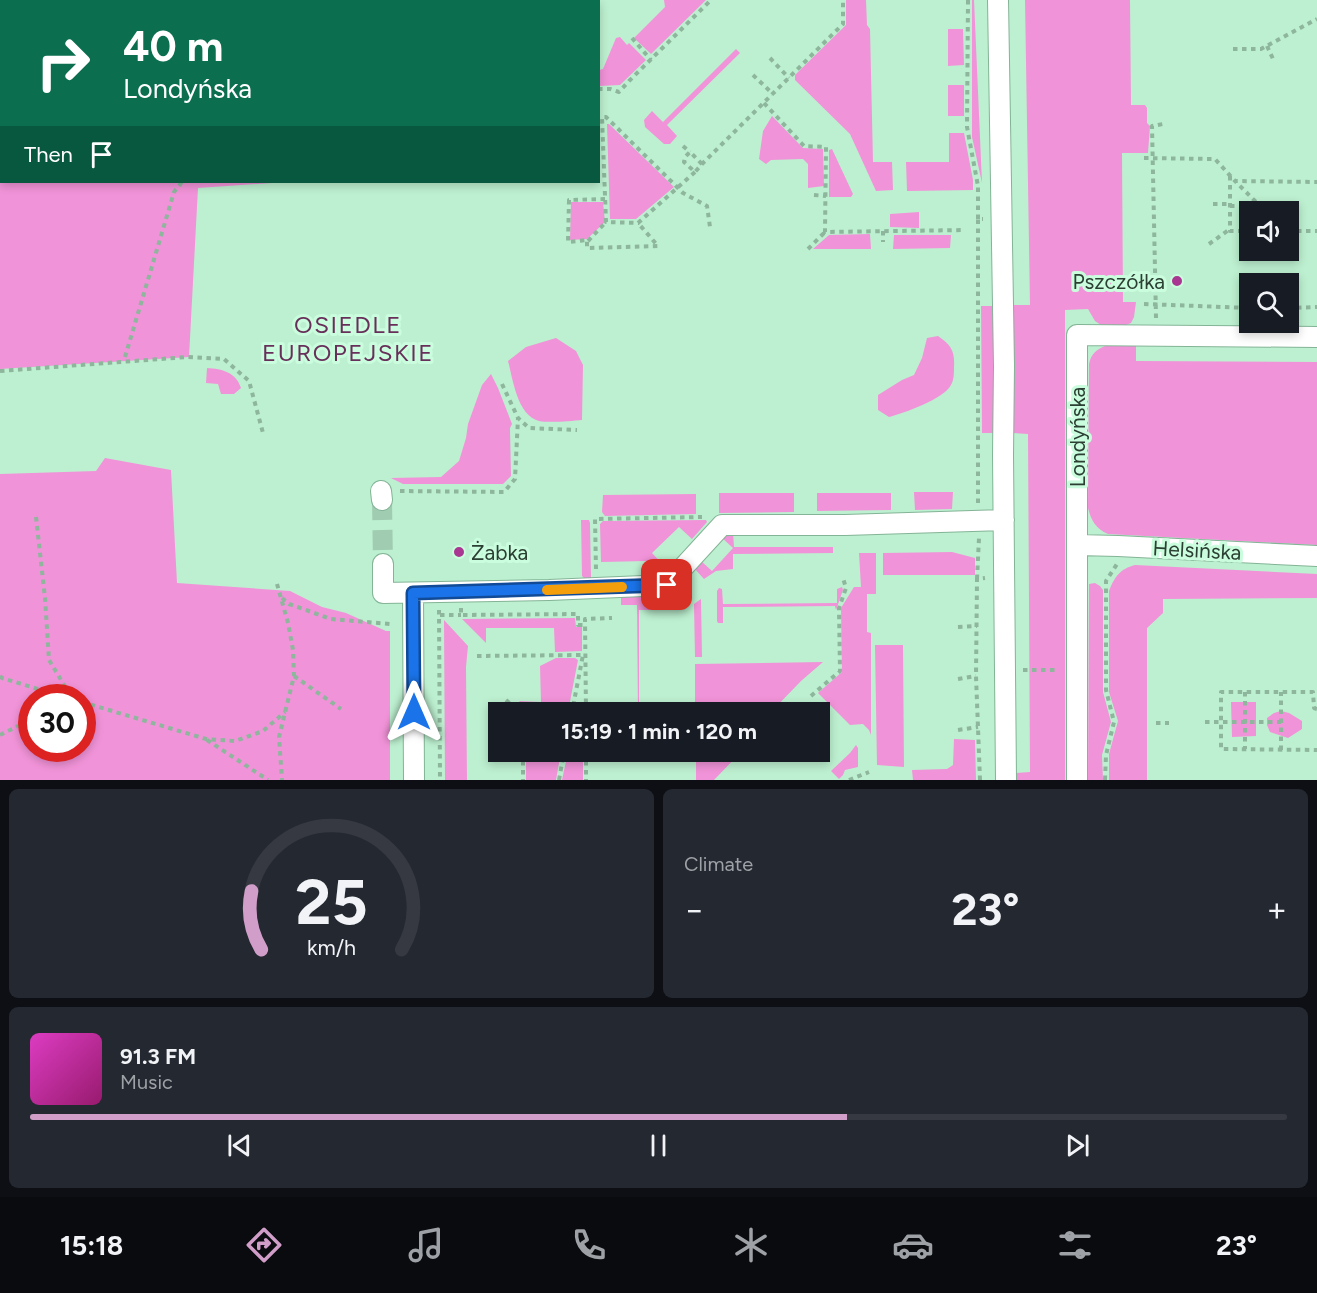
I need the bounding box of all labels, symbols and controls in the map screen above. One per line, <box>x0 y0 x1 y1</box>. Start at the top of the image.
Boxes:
text: 40 m <box>123 21 223 72</box>
icon: right <box>24 24 102 102</box>
text: Londyńska <box>123 72 252 105</box>
icon: arrive <box>85 138 118 171</box>
text: Then <box>24 141 73 168</box>
map controls <box>1239 201 1299 333</box>
button: sound <box>1239 201 1299 261</box>
place label: Pszczółka <box>1072 269 1165 294</box>
button: search <box>1239 273 1299 333</box>
marker: Pszczółka <box>1170 274 1184 288</box>
district label: OSIEDLE EUROPEJSKIE <box>262 310 434 367</box>
street label: Londyńska <box>1065 387 1090 487</box>
street label: Helsińska <box>1152 535 1242 565</box>
place label: Żabka <box>471 540 528 565</box>
marker: Żabka <box>452 545 466 559</box>
pin <box>641 559 692 610</box>
icon: arrive <box>650 568 683 601</box>
position arrow <box>382 680 446 744</box>
speed limit sign: 30 <box>18 684 96 762</box>
text: 15:19 · 1 min · 120 m <box>561 718 757 745</box>
text: Climate <box>684 852 753 876</box>
text: 25 <box>295 865 368 940</box>
text: 23° <box>951 882 1020 936</box>
text: − <box>684 890 705 929</box>
text: + <box>1266 890 1287 929</box>
text: km/h <box>307 936 356 961</box>
text: 91.3 FM <box>120 1043 196 1070</box>
text: Music <box>120 1070 173 1094</box>
icon: previous <box>223 1129 256 1162</box>
icon: pause <box>642 1129 675 1162</box>
icon: next <box>1061 1129 1094 1162</box>
icon: directions <box>243 1224 285 1266</box>
icon: music <box>405 1224 447 1266</box>
icon: phone <box>568 1224 610 1266</box>
icon: climate <box>730 1224 772 1266</box>
icon: car <box>892 1224 934 1266</box>
icon: filters <box>1054 1224 1096 1266</box>
text: 15:18 <box>60 1229 123 1262</box>
text: 23° <box>1216 1229 1257 1262</box>

